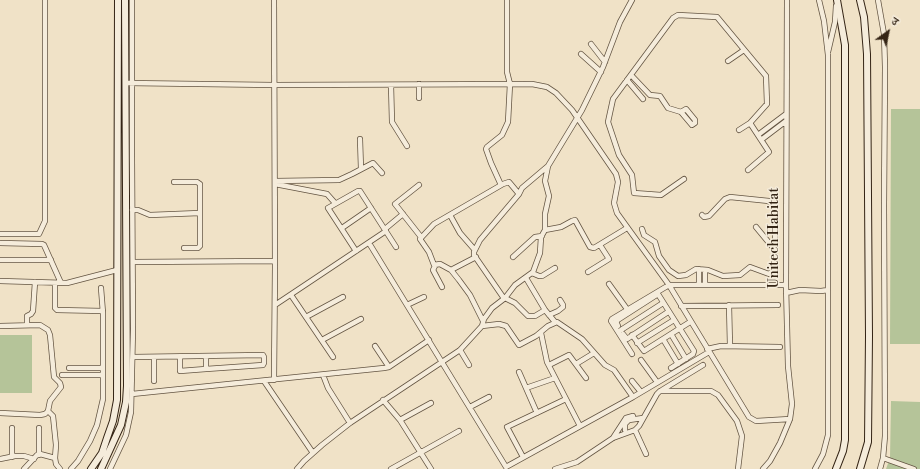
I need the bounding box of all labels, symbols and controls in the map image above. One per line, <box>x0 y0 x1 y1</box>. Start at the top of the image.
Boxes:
north arrow <box>868 12 908 52</box>
text: उ <box>888 15 901 29</box>
street label: Unitech Habitat <box>767 188 783 288</box>

